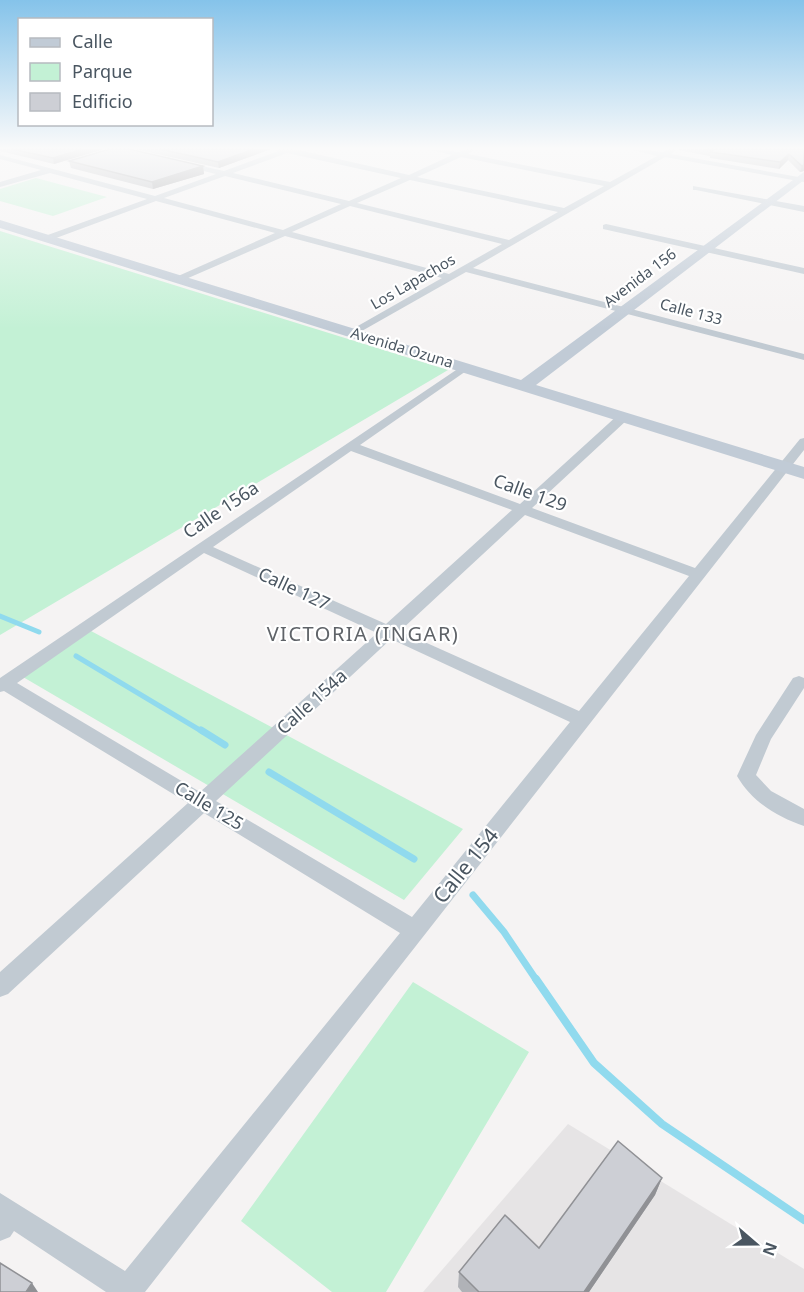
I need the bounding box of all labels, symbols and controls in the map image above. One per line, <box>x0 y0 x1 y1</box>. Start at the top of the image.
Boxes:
legend <box>18 18 213 126</box>
text: Calle <box>72 29 113 53</box>
text: Parque <box>72 59 132 83</box>
text: Edificio <box>72 89 133 113</box>
street label: Avenida 156 <box>599 243 680 311</box>
street label: Los Lapachos <box>367 249 458 313</box>
street label: Calle 133 <box>658 293 725 329</box>
street label: Avenida Ozuna <box>349 322 456 372</box>
street label: Calle 129 <box>490 468 570 516</box>
street label: Calle 156a <box>178 475 263 543</box>
street label: Calle 127 <box>255 561 334 615</box>
district label: VICTORIA (INGAR) <box>267 620 459 647</box>
street label: Calle 154a <box>271 663 352 739</box>
street label: Calle 125 <box>171 775 248 835</box>
street label: Calle 154 <box>426 822 504 909</box>
north arrow <box>726 1214 786 1274</box>
text: N <box>758 1239 783 1259</box>

